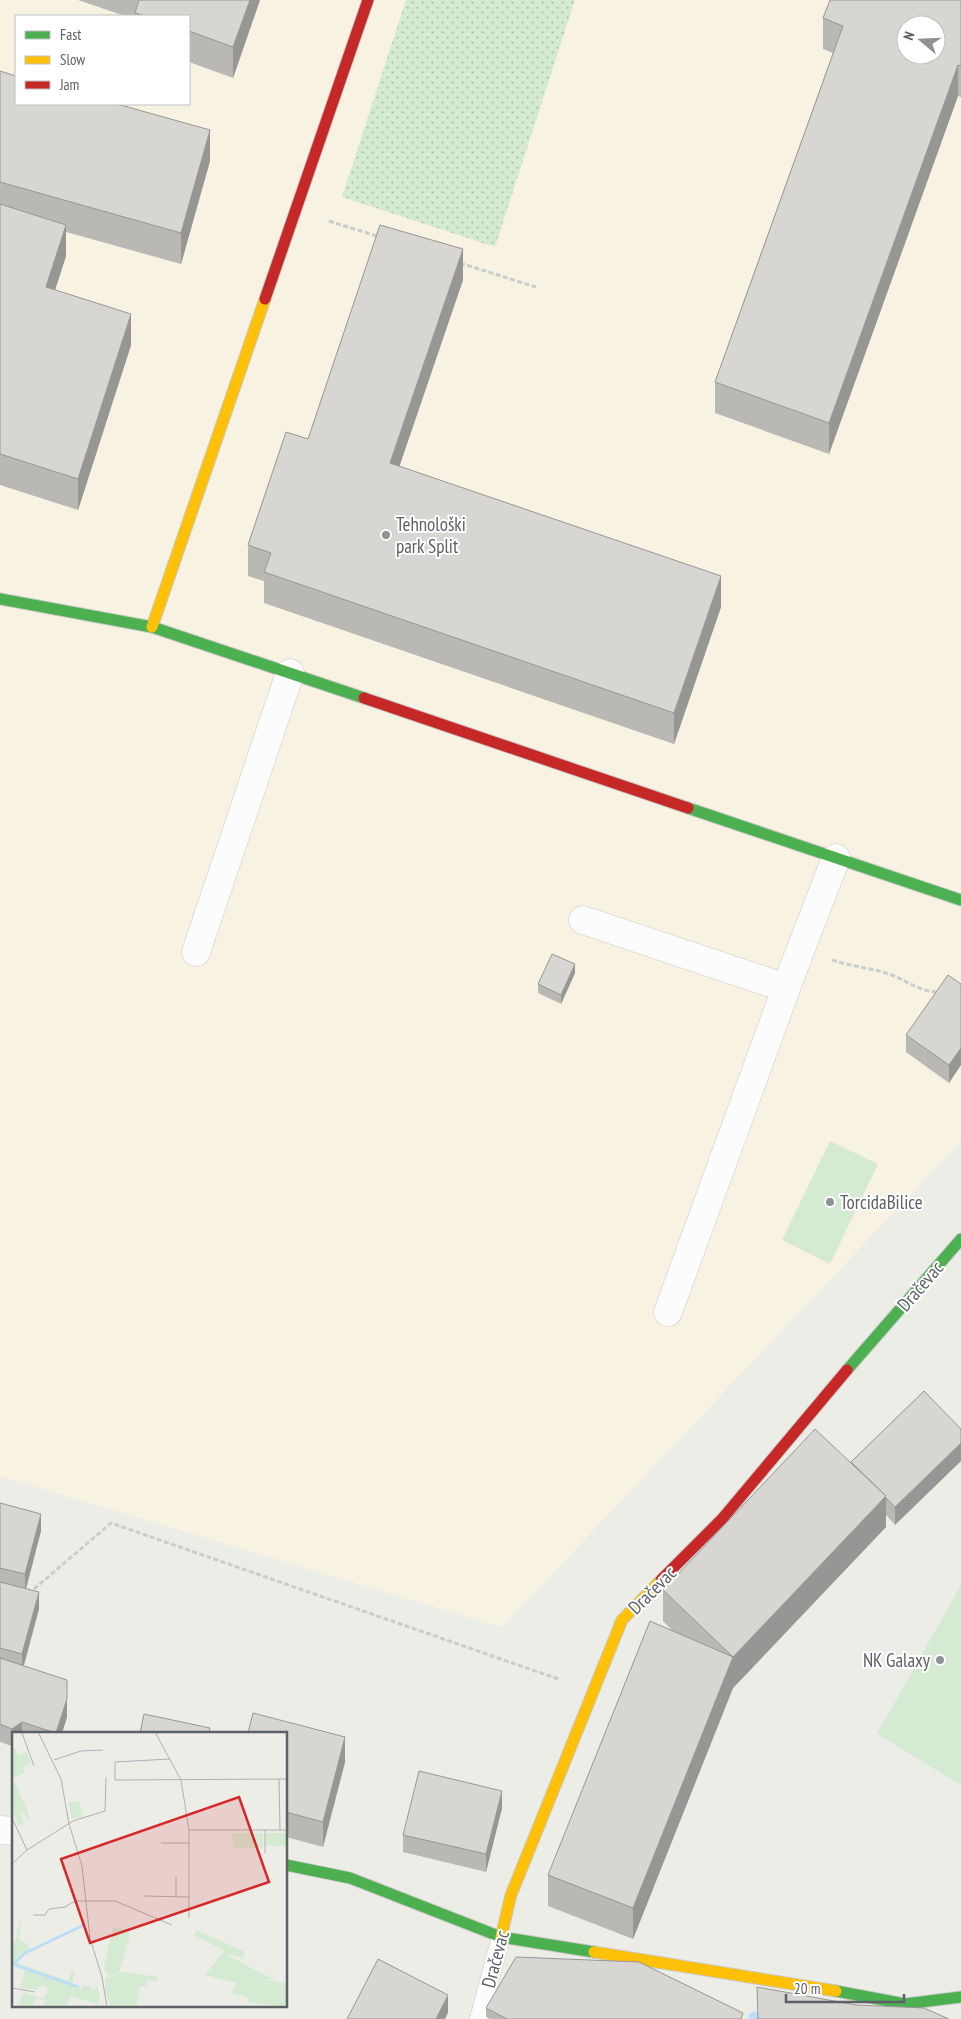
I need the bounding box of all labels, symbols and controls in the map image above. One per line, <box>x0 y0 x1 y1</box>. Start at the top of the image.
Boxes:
legend <box>15 15 190 105</box>
north arrow <box>896 15 946 65</box>
text: Fast <box>60 25 81 44</box>
text: N <box>899 29 918 42</box>
text: Slow <box>60 50 85 69</box>
text: Jam <box>59 75 79 94</box>
place label: Tehnološki park Split <box>396 512 466 558</box>
marker: Tehnološki park Split <box>380 529 392 541</box>
place label: TorcidaBilice <box>840 1190 923 1214</box>
marker: TorcidaBilice <box>824 1196 836 1208</box>
street label: Dračevac <box>892 1256 948 1316</box>
street label: Dračevac <box>623 1561 681 1619</box>
place label: NK Galaxy <box>863 1648 931 1672</box>
marker: NK Galaxy <box>934 1654 946 1666</box>
inset map <box>12 1732 288 2006</box>
street label: Dračevac <box>476 1927 514 1990</box>
scale bar <box>786 1972 904 2004</box>
text: 20 m <box>794 1979 820 1998</box>

